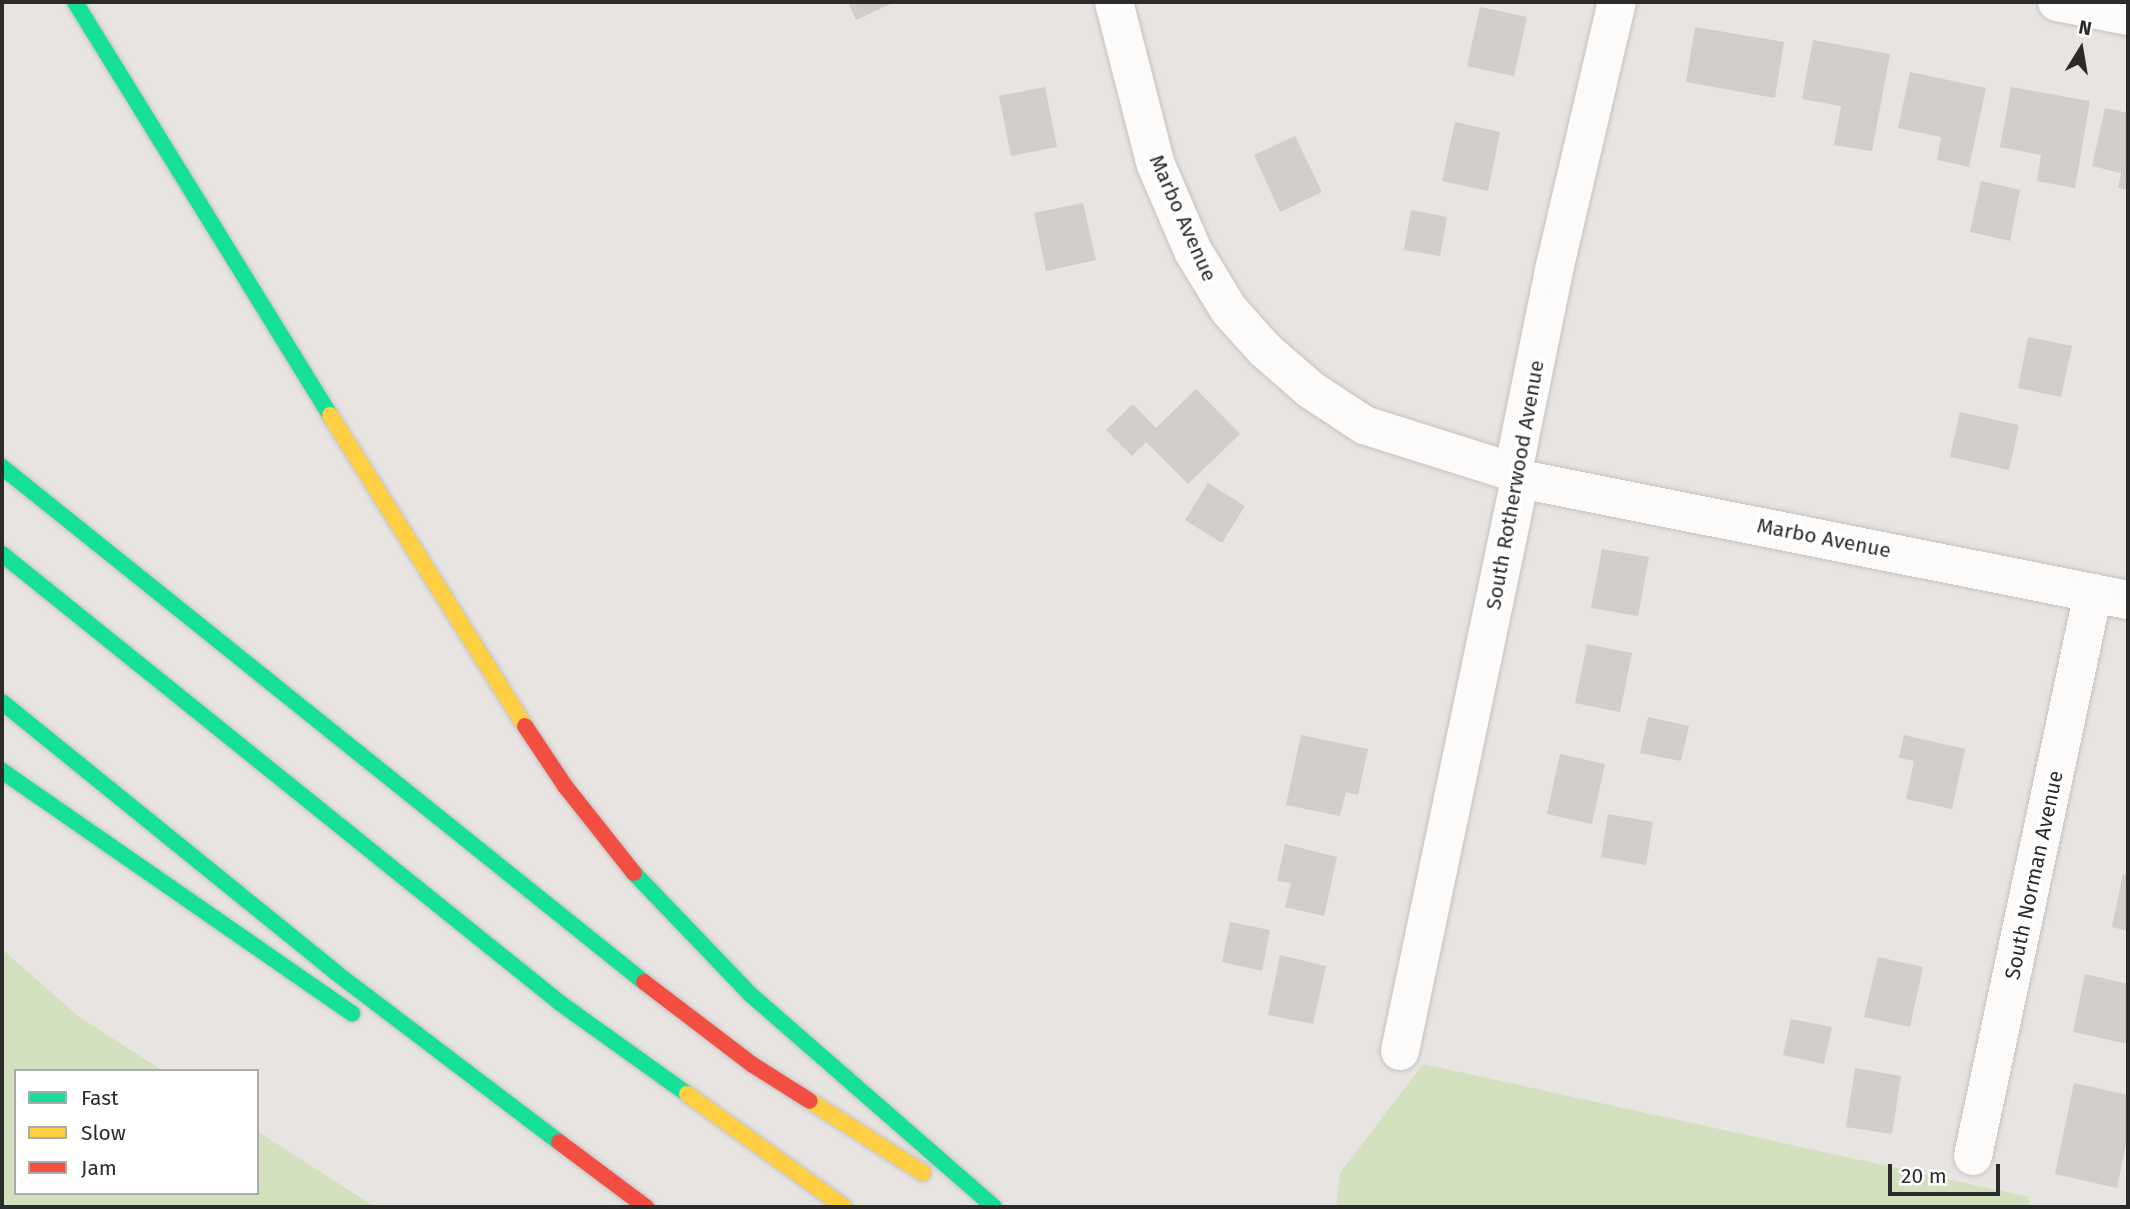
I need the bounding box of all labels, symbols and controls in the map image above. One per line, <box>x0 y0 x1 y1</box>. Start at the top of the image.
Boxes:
north arrow <box>2046 14 2116 84</box>
text: N <box>2077 15 2093 40</box>
street label: Marbo Avenue <box>1144 151 1222 285</box>
street label: South Rotherwood Avenue <box>1481 358 1549 612</box>
street label: Marbo Avenue <box>1755 513 1893 563</box>
street label: South Norman Avenue <box>2000 768 2068 982</box>
legend <box>14 1069 259 1195</box>
text: Fast <box>81 1085 119 1111</box>
text: Slow <box>81 1120 126 1146</box>
scale bar <box>1892 1150 2004 1194</box>
text: Jam <box>81 1155 117 1181</box>
text: 20 m <box>1901 1163 1947 1189</box>

